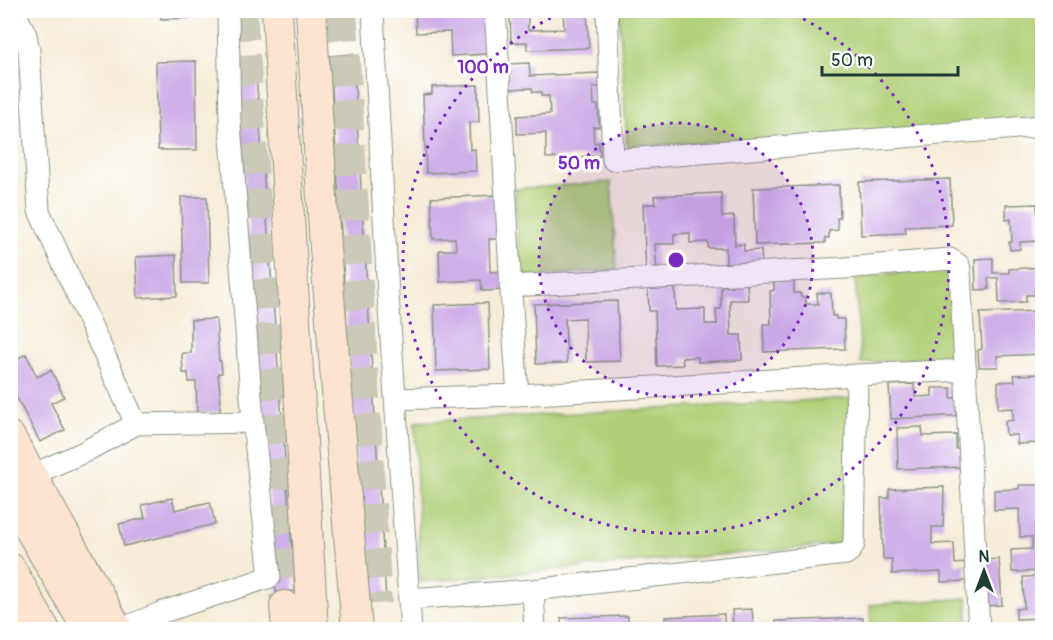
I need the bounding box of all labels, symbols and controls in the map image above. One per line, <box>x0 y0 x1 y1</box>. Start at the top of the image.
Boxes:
scale bar <box>822 39 958 77</box>
text: 50 m <box>831 49 873 72</box>
text: 100 m <box>457 56 509 79</box>
text: 50 m <box>558 152 600 175</box>
centre of rings <box>666 250 686 270</box>
north arrow <box>954 541 1014 601</box>
text: N <box>979 547 990 567</box>

